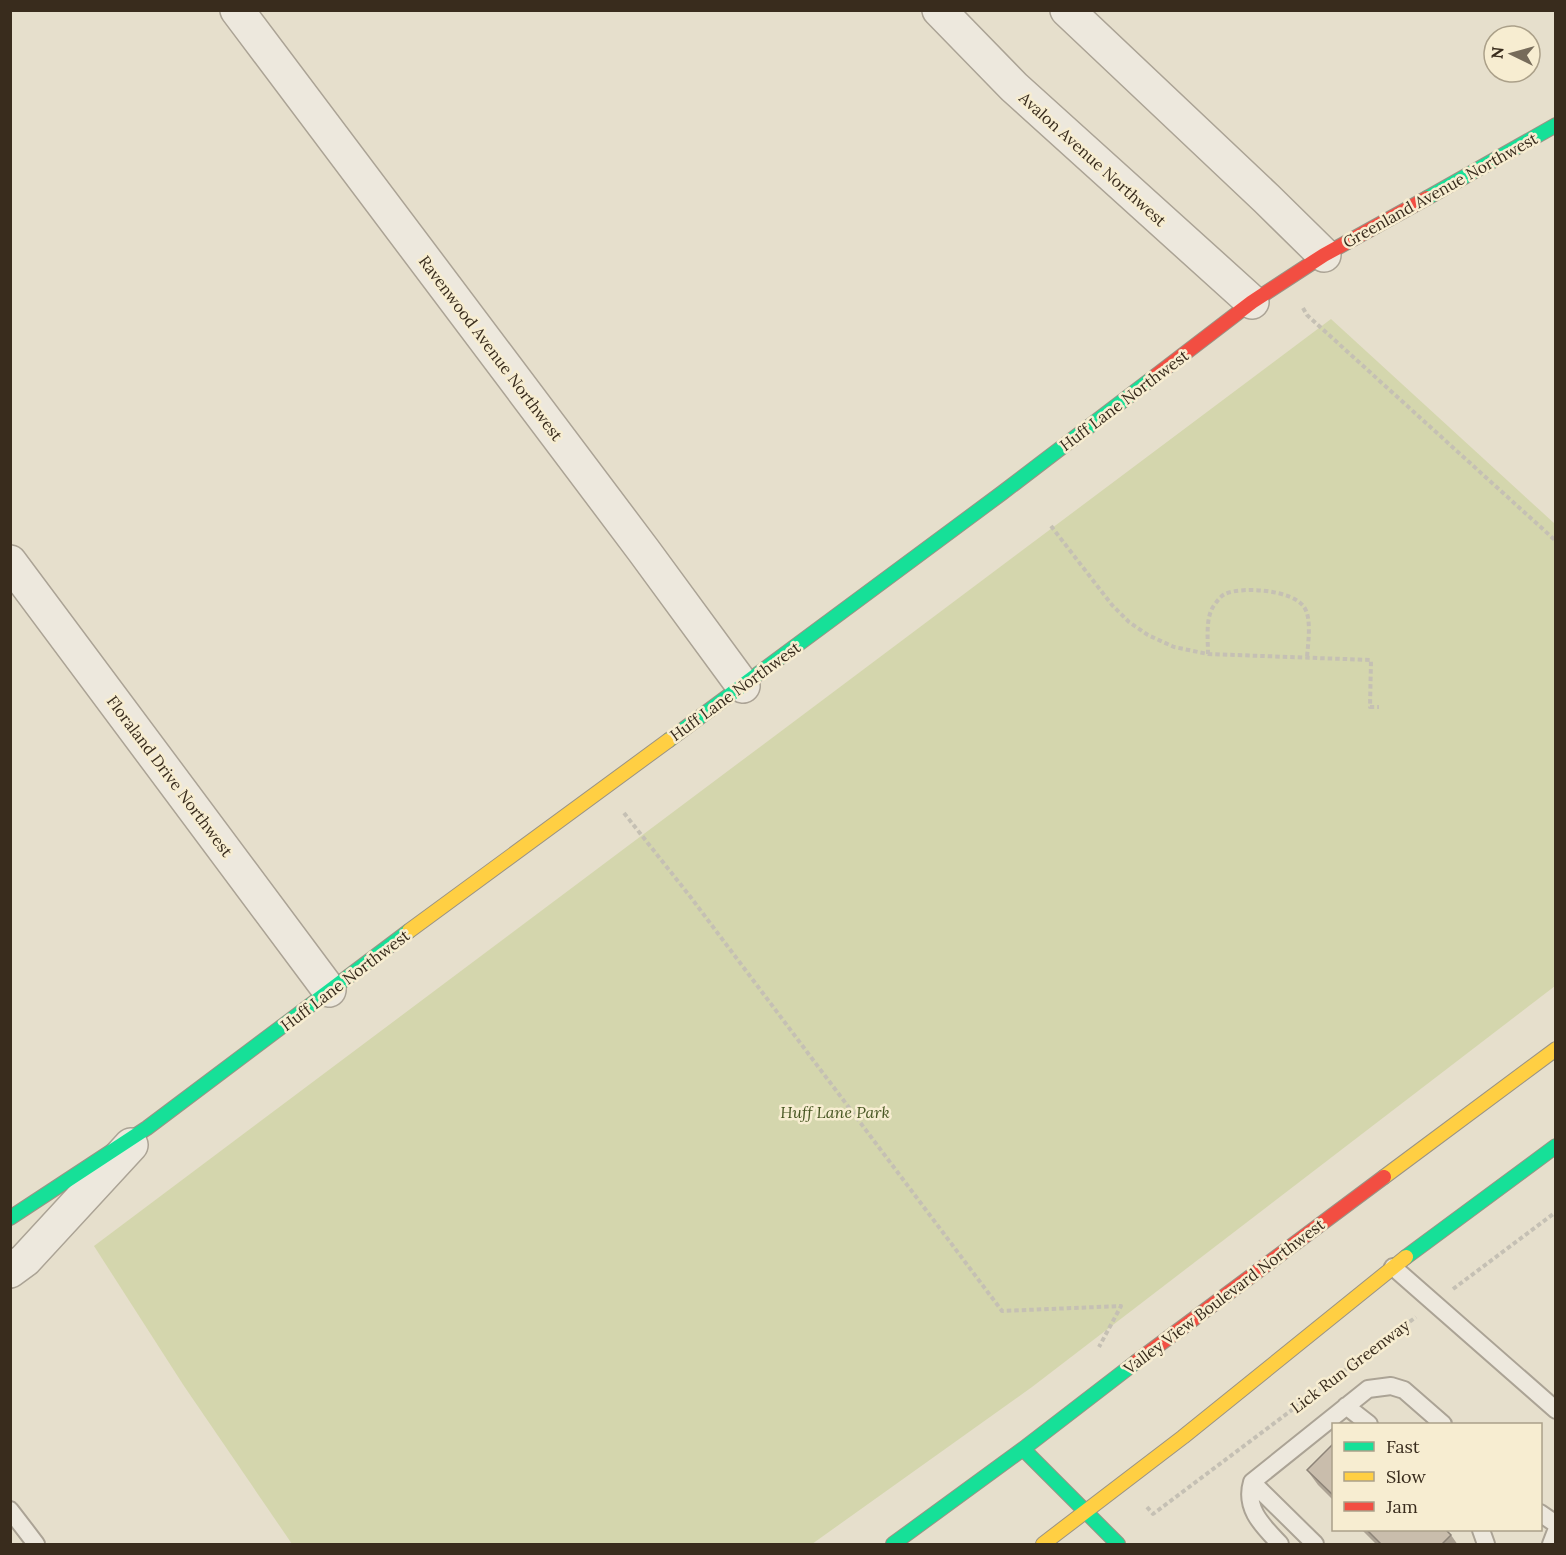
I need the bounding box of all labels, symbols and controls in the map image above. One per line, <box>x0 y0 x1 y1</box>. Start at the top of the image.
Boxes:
north arrow <box>1482 24 1542 84</box>
text: N <box>1487 46 1508 60</box>
street label: Avalon Avenue Northwest <box>1015 87 1171 231</box>
street label: Greenland Avenue Northwest <box>1339 128 1542 252</box>
street label: Ravenwood Avenue Northwest <box>415 251 568 445</box>
street label: Huff Lane Northwest <box>1056 344 1193 455</box>
street label: Huff Lane Northwest <box>666 636 805 745</box>
street label: Floraland Drive Northwest <box>103 691 238 861</box>
street label: Huff Lane Northwest <box>277 924 414 1035</box>
park label: Huff Lane Park <box>780 1102 890 1122</box>
street label: Valley View Boulevard Northwest <box>1119 1213 1329 1379</box>
street label: Lick Run Greenway <box>1287 1315 1414 1417</box>
legend <box>1332 1423 1542 1531</box>
text: Fast <box>1386 1435 1420 1458</box>
text: Slow <box>1386 1465 1426 1488</box>
text: Jam <box>1385 1495 1418 1518</box>

